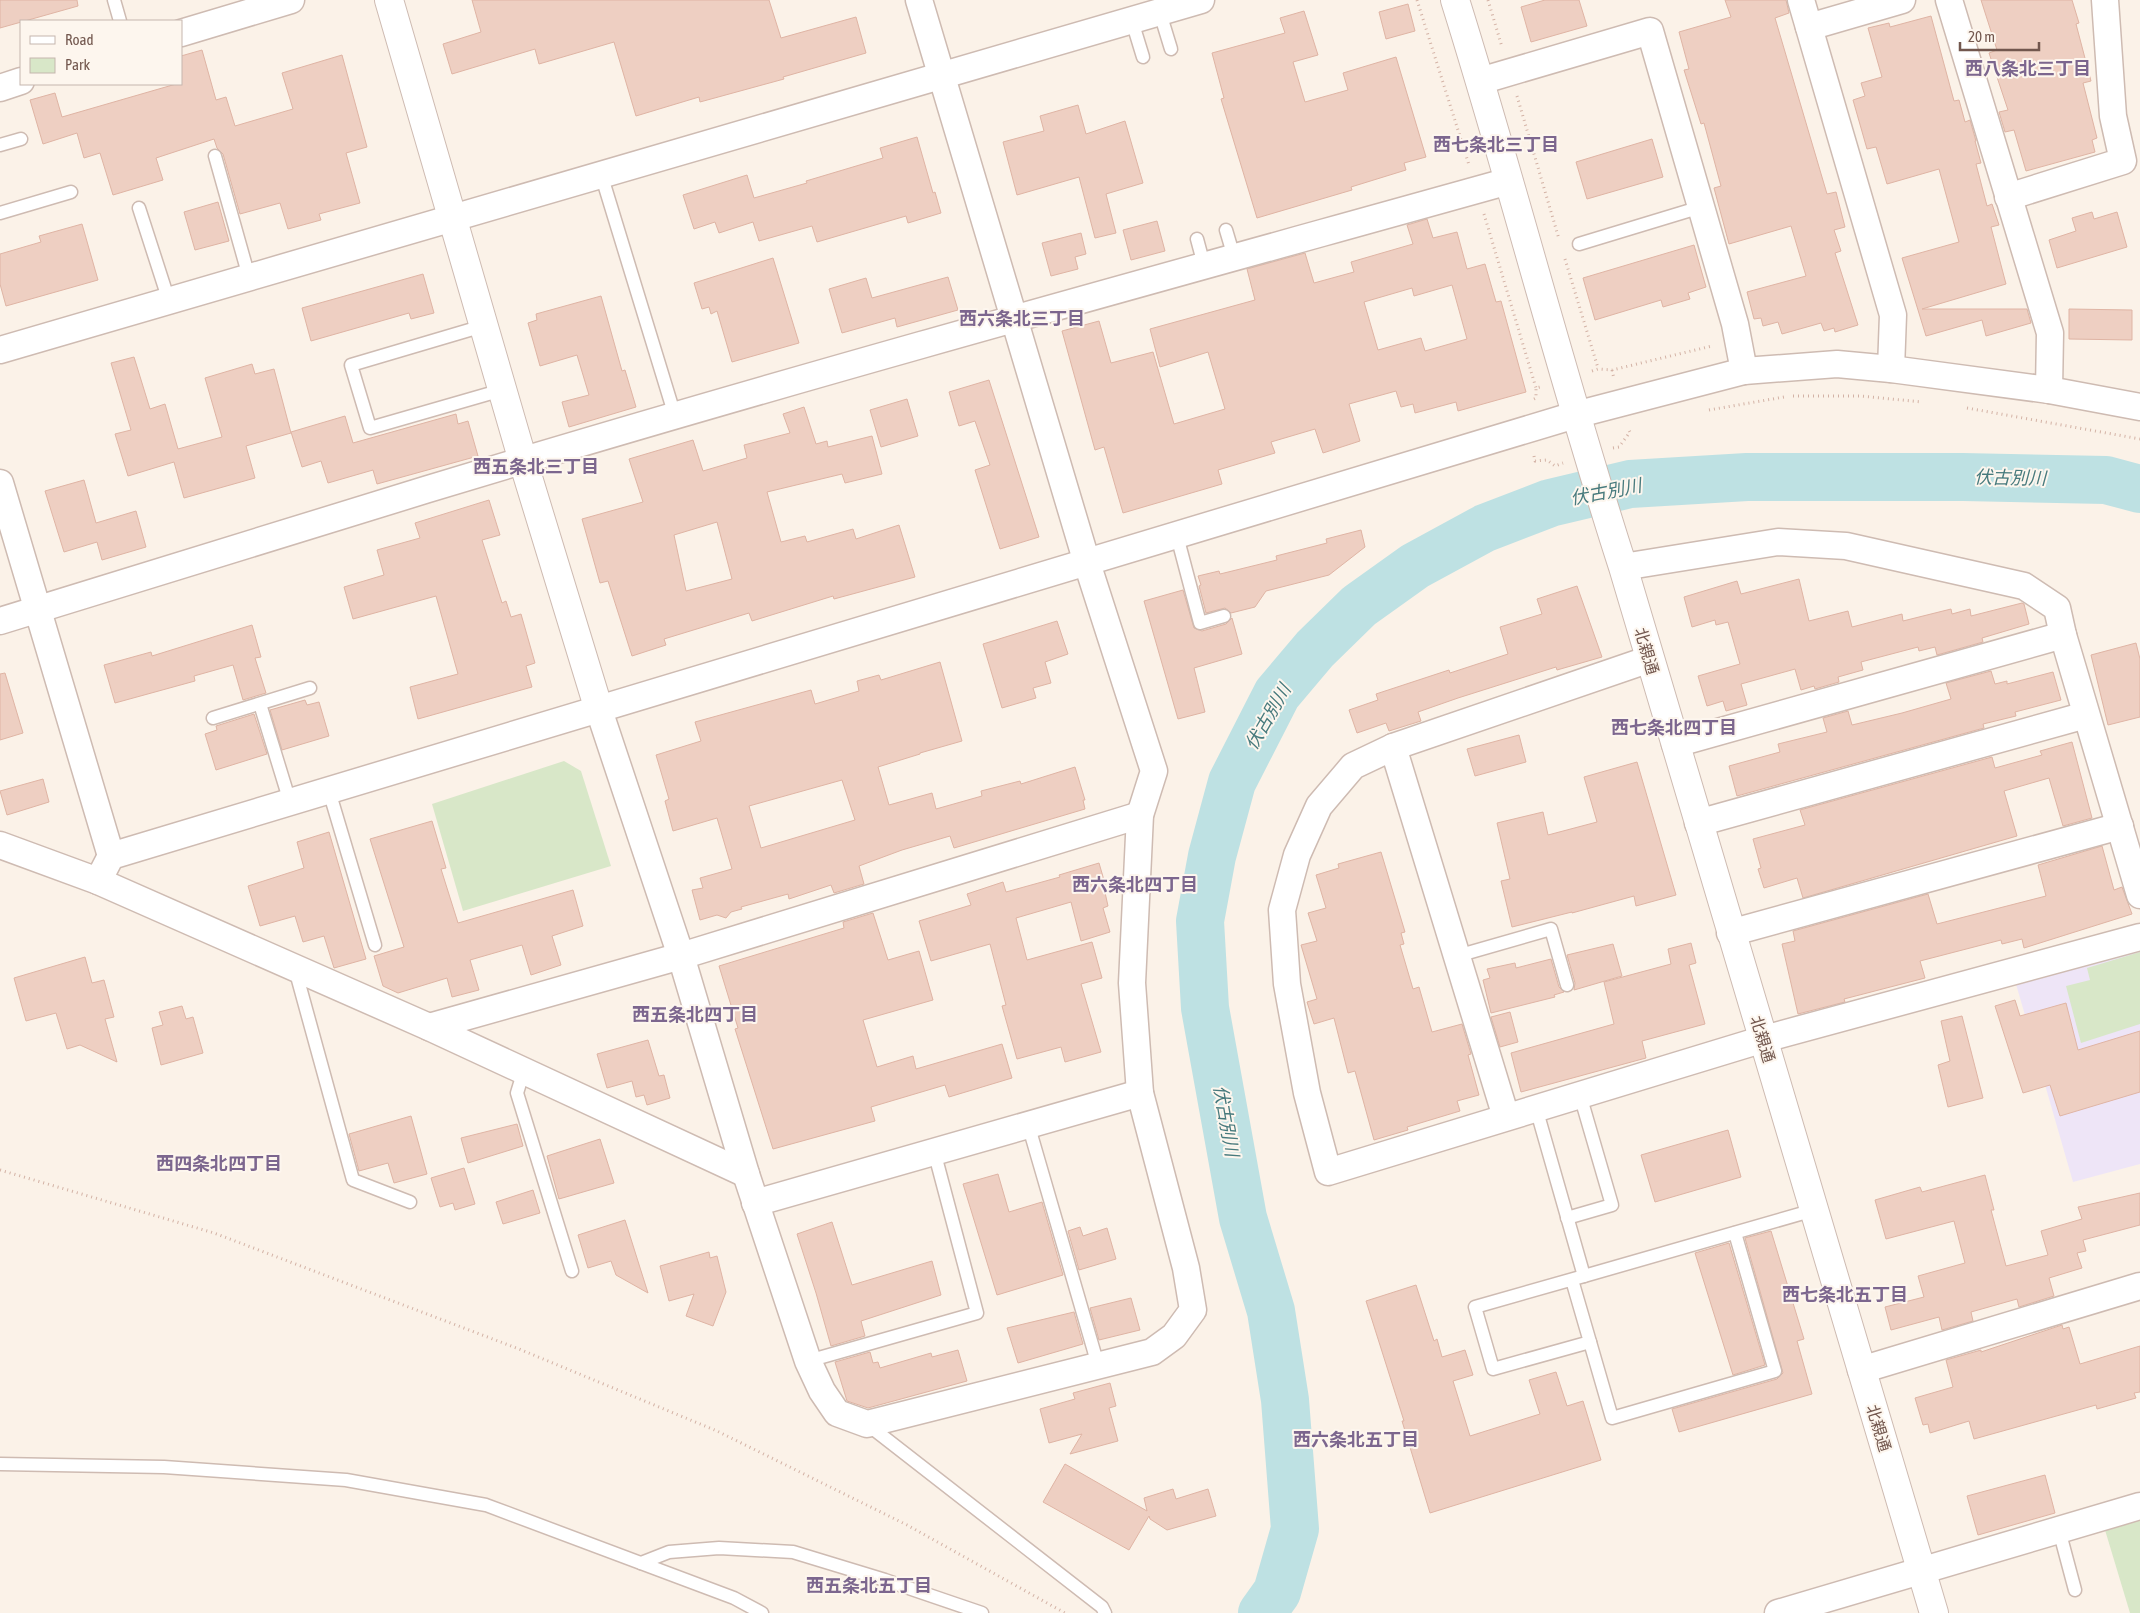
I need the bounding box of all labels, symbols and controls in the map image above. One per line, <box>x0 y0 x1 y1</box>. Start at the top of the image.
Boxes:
legend <box>20 20 182 85</box>
scale bar <box>1960 20 2039 52</box>
text: 20 m <box>1968 28 1995 45</box>
text: Road <box>65 31 94 48</box>
text: Park <box>65 56 90 73</box>
district label: 西八条北三丁目 <box>1965 58 2091 79</box>
district label: 西七条北三丁目 <box>1433 134 1559 155</box>
district label: 西六条北三丁目 <box>959 308 1085 329</box>
district label: 西五条北三丁目 <box>473 456 599 477</box>
water label: 伏古別川 <box>1974 466 2048 489</box>
water label: 伏古別川 <box>1569 474 1645 509</box>
street label: 北親通 <box>1632 625 1662 677</box>
water label: 伏古別川 <box>1240 679 1296 753</box>
district label: 西七条北四丁目 <box>1611 717 1737 738</box>
district label: 西六条北四丁目 <box>1072 874 1198 895</box>
district label: 西五条北四丁目 <box>632 1004 758 1025</box>
street label: 北親通 <box>1747 1013 1779 1065</box>
water label: 伏古別川 <box>1210 1084 1243 1160</box>
district label: 西四条北四丁目 <box>156 1153 282 1174</box>
district label: 西七条北五丁目 <box>1782 1284 1908 1305</box>
street label: 北親通 <box>1863 1402 1895 1454</box>
district label: 西六条北五丁目 <box>1293 1429 1419 1450</box>
district label: 西五条北五丁目 <box>806 1575 932 1596</box>

